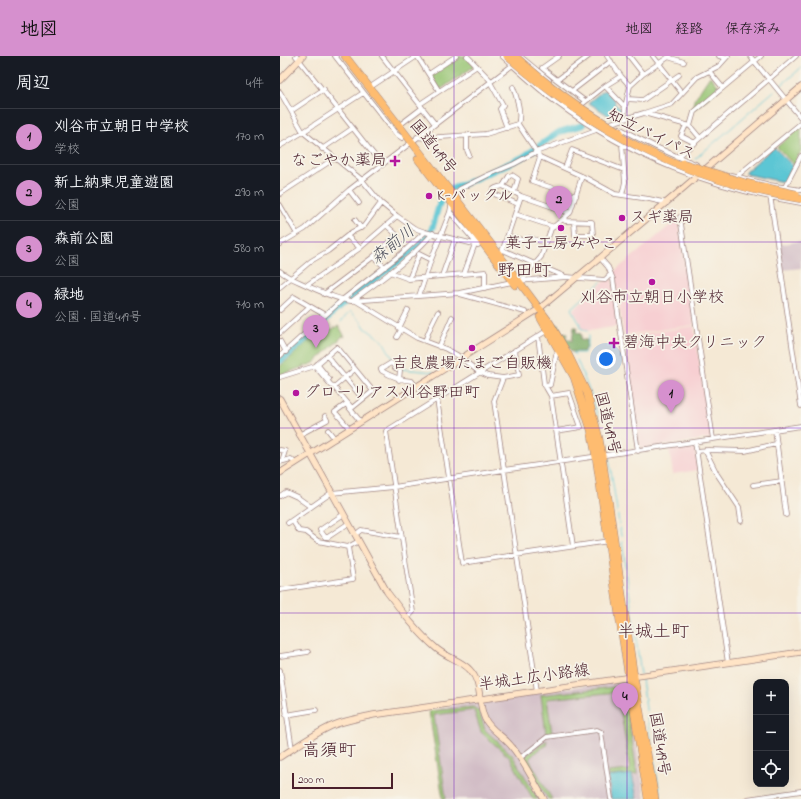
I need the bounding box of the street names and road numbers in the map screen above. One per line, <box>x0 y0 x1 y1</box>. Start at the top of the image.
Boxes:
street label: 知立バイパス <box>603 103 699 167</box>
street label: 国道419号 <box>403 114 463 180</box>
street label: 国道419号 <box>588 389 626 457</box>
street label: 半城土広小路線 <box>477 658 591 698</box>
street label: 国道419号 <box>642 710 676 778</box>

